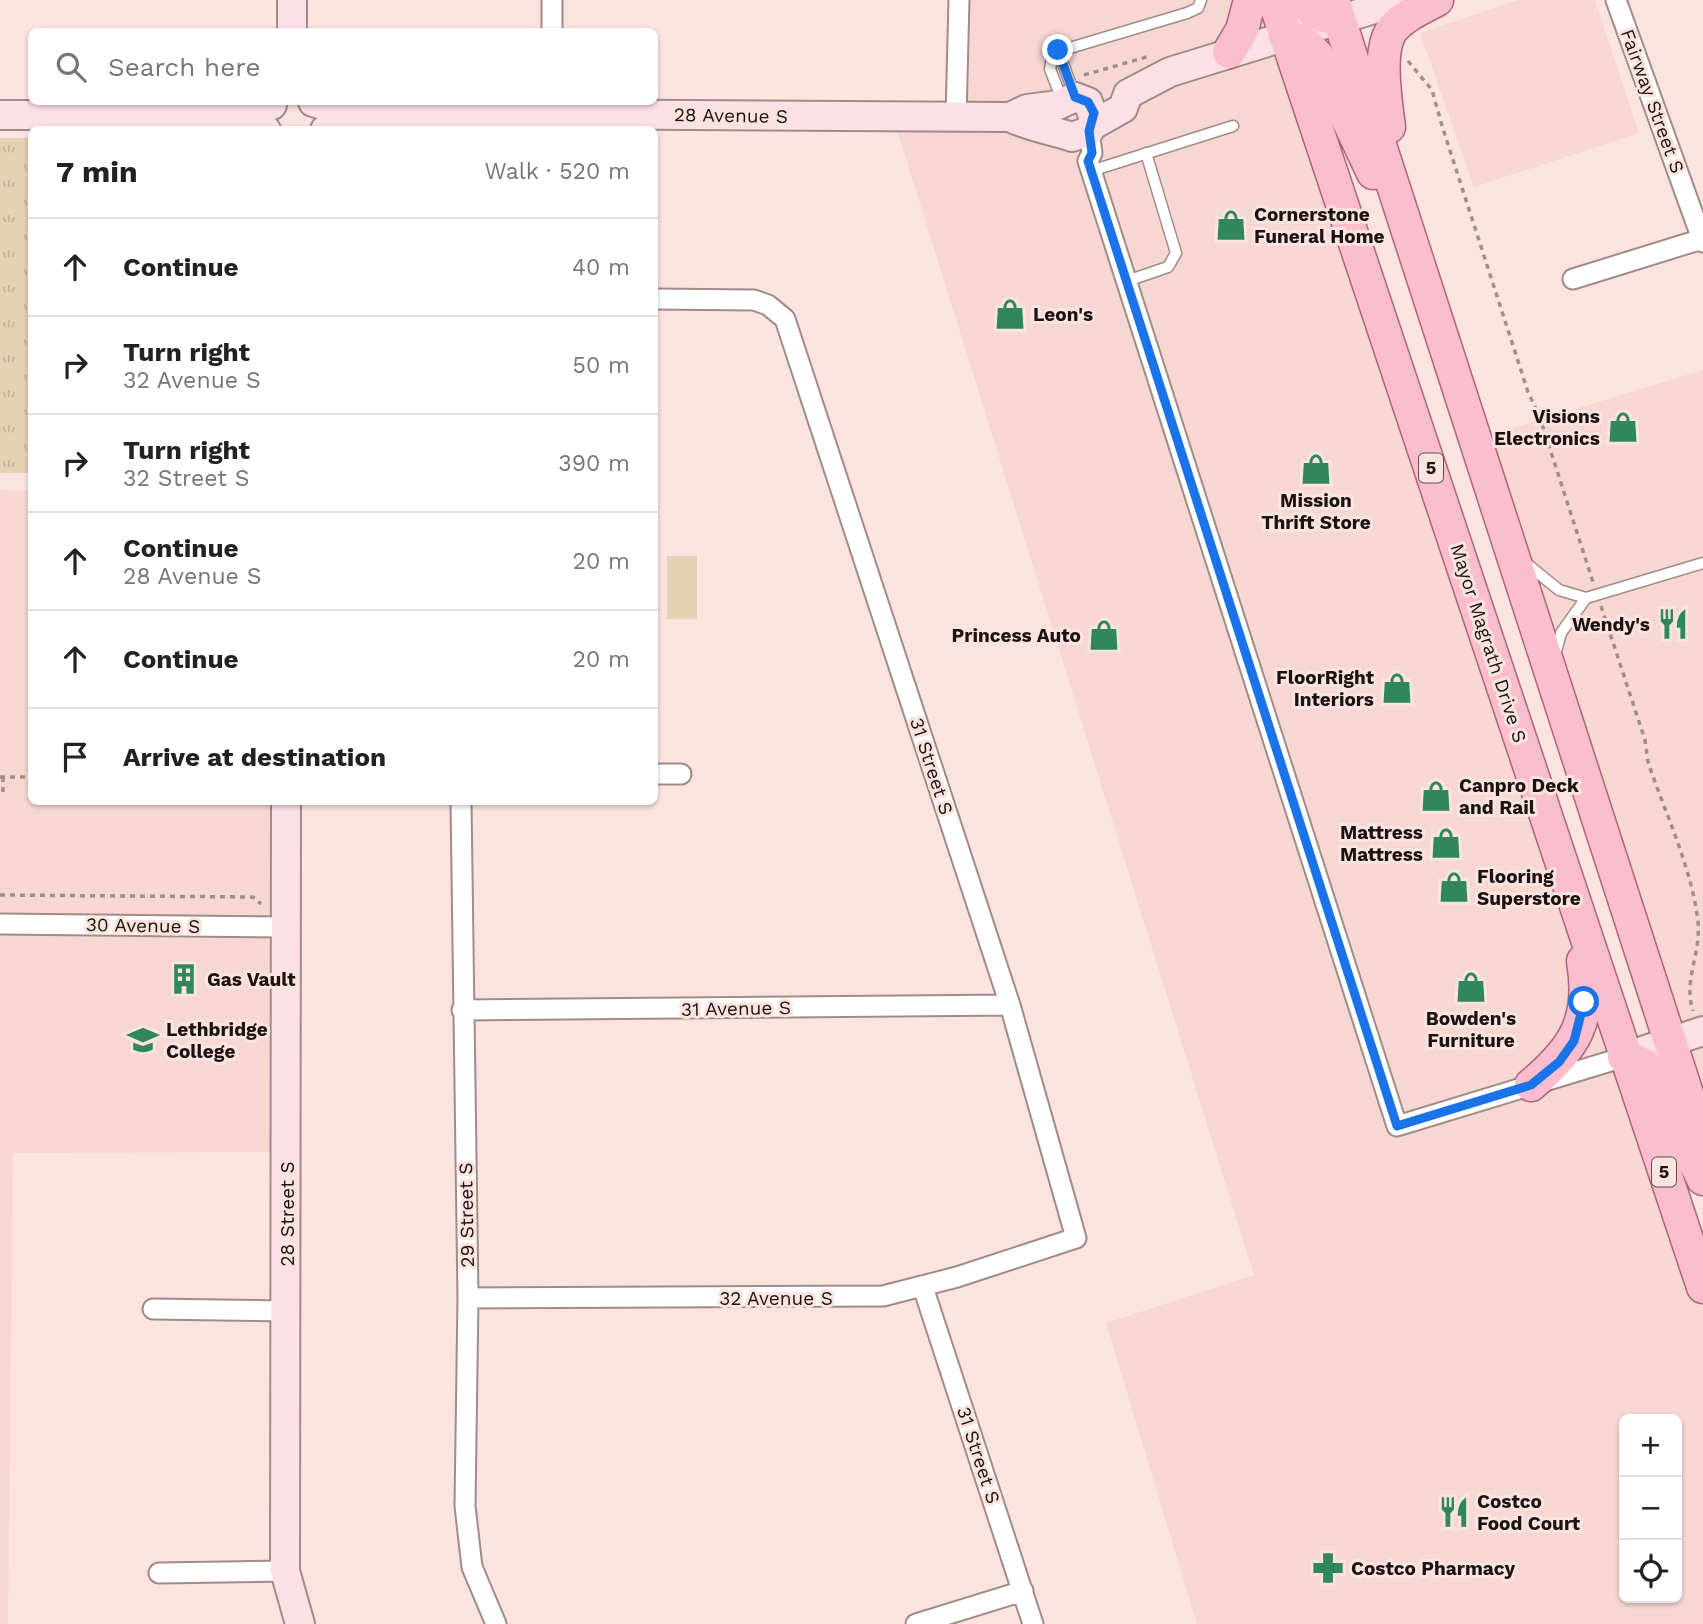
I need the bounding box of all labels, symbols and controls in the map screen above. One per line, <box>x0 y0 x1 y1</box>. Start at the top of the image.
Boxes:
street label: Fairway Street S <box>1616 26 1689 176</box>
search box <box>28 28 658 105</box>
route end <box>1042 34 1073 65</box>
icon: search <box>52 48 90 86</box>
text: Search here <box>108 52 260 82</box>
street label: 28 Avenue S <box>674 103 788 128</box>
text: 7 min <box>56 154 138 189</box>
text: Walk · 520 m <box>484 158 630 185</box>
place label: Cornerstone Funeral Home <box>1254 203 1385 248</box>
shop icon: Cornerstone Funeral Home <box>1214 208 1248 242</box>
icon: ahead <box>56 248 94 286</box>
text: Continue <box>123 252 239 282</box>
text: 40 m <box>572 254 630 281</box>
shop icon: Leon's <box>993 297 1027 331</box>
place label: Leon's <box>1033 303 1093 326</box>
text: Turn right <box>123 337 250 367</box>
icon: right <box>56 346 94 384</box>
text: 50 m <box>573 352 630 379</box>
text: 32 Avenue S <box>123 367 261 394</box>
place label: Visions Electronics <box>1494 405 1600 450</box>
shop icon: Visions Electronics <box>1606 410 1640 444</box>
text: Turn right <box>123 435 250 465</box>
icon: right <box>56 444 94 482</box>
text: 390 m <box>558 450 630 477</box>
shop icon: Mission Thrift Store <box>1299 452 1333 486</box>
road number: 5 <box>1419 454 1443 482</box>
text: 32 Street S <box>123 465 249 492</box>
place label: Mission Thrift Store <box>1261 489 1371 534</box>
text: Continue <box>123 533 239 563</box>
street label: Mayor Magrath Drive S <box>1445 541 1532 746</box>
icon: ahead <box>56 542 94 580</box>
text: 20 m <box>573 548 630 575</box>
text: 28 Avenue S <box>123 563 261 590</box>
restaurant icon: Wendy's <box>1656 607 1690 641</box>
place label: Wendy's <box>1572 613 1650 636</box>
shop icon: Princess Auto <box>1087 618 1121 652</box>
place label: Princess Auto <box>952 624 1081 647</box>
icon: ahead <box>56 640 94 678</box>
text: Continue <box>123 644 239 674</box>
text: 20 m <box>573 646 630 673</box>
place label: FloorRight Interiors <box>1276 666 1375 711</box>
shop icon: FloorRight Interiors <box>1380 671 1414 705</box>
street label: 31 Street S <box>905 715 958 818</box>
icon: arrive <box>56 738 94 776</box>
text: Arrive at destination <box>123 742 386 772</box>
place label: Canpro Deck and Rail <box>1459 774 1579 819</box>
shop icon: Canpro Deck and Rail <box>1419 779 1453 813</box>
place label: Mattress Mattress <box>1340 821 1423 866</box>
shop icon: Mattress Mattress <box>1429 826 1463 860</box>
place label: Flooring Superstore <box>1477 865 1581 910</box>
shop icon: Flooring Superstore <box>1437 870 1471 904</box>
street label: 30 Avenue S <box>86 913 200 938</box>
building icon: Gas Vault <box>167 962 201 996</box>
place label: Gas Vault <box>207 968 296 991</box>
shop icon: Bowden's Furniture <box>1454 970 1488 1004</box>
route start <box>1568 986 1599 1017</box>
street label: 31 Avenue S <box>681 996 791 1021</box>
place label: Bowden's Furniture <box>1426 1007 1516 1052</box>
place label: Lethbridge College <box>166 1018 268 1063</box>
school or university icon: Lethbridge College <box>126 1023 160 1057</box>
road number: 5 <box>1652 1157 1676 1186</box>
street label: 28 Street S <box>276 1161 299 1267</box>
street label: 29 Street S <box>454 1162 479 1268</box>
street label: 32 Avenue S <box>719 1287 833 1310</box>
street label: 31 Street S <box>952 1404 1005 1507</box>
map controls <box>1619 1414 1682 1603</box>
button: + <box>1619 1414 1682 1477</box>
button: − <box>1619 1477 1682 1540</box>
place label: Costco Food Court <box>1477 1490 1581 1535</box>
restaurant icon: Costco Food Court <box>1437 1495 1471 1529</box>
button: locate <box>1619 1540 1682 1603</box>
pharmacy icon: Costco Pharmacy <box>1311 1551 1345 1585</box>
place label: Costco Pharmacy <box>1351 1557 1515 1580</box>

